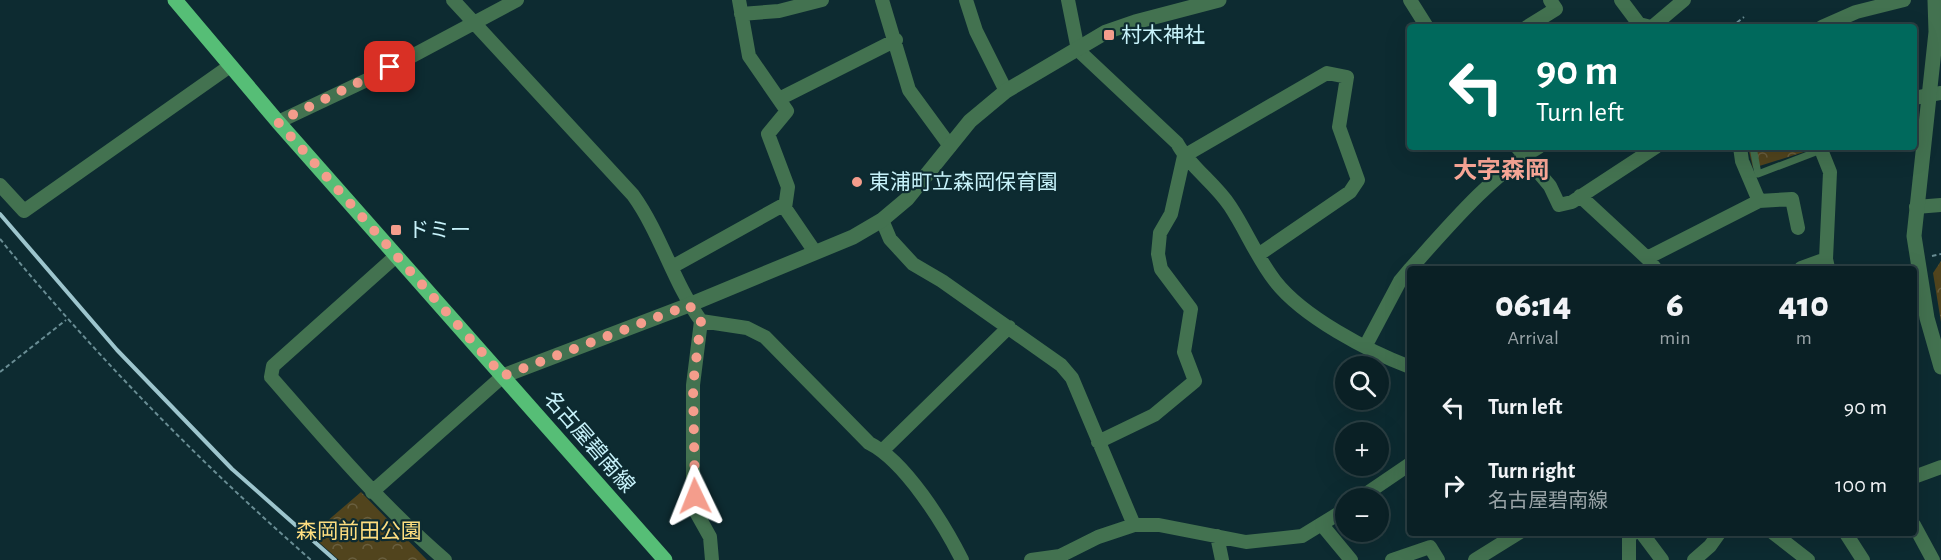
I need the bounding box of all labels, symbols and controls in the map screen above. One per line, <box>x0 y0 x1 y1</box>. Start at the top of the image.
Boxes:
place label: 村木神社 <box>1121 24 1205 46</box>
marker: 村木神社 <box>1102 28 1116 42</box>
pin <box>364 41 415 92</box>
icon: left <box>1437 48 1515 126</box>
icon: arrive <box>373 50 406 83</box>
text: 90 m <box>1536 50 1618 92</box>
text: Turn left <box>1536 99 1624 126</box>
district label: 大字森岡 <box>1453 157 1549 183</box>
place label: 東浦町立森岡保育園 <box>869 171 1058 193</box>
marker: 東浦町立森岡保育園 <box>850 175 864 189</box>
place label: ドミー <box>408 220 471 241</box>
marker: ドミー <box>389 223 403 237</box>
text: 06:14 <box>1495 287 1571 323</box>
text: 6 <box>1666 287 1684 323</box>
text: 410 <box>1779 287 1829 323</box>
text: Arrival <box>1507 328 1559 348</box>
text: min <box>1659 328 1690 348</box>
text: m <box>1796 328 1812 348</box>
map controls <box>1335 356 1389 542</box>
button: search <box>1335 356 1389 410</box>
street label: 名古屋碧南線 <box>540 387 639 496</box>
icon: left <box>1437 391 1470 424</box>
text: Turn left <box>1488 396 1562 418</box>
text: 90 m <box>1844 396 1887 418</box>
button: + <box>1335 422 1389 476</box>
text: Turn right <box>1488 460 1575 482</box>
position arrow <box>663 464 727 528</box>
icon: right <box>1437 469 1470 502</box>
text: 100 m <box>1835 474 1887 496</box>
button: − <box>1335 488 1389 542</box>
text: 名古屋碧南線 <box>1488 491 1608 511</box>
park label: 森岡前田公園 <box>296 520 422 542</box>

